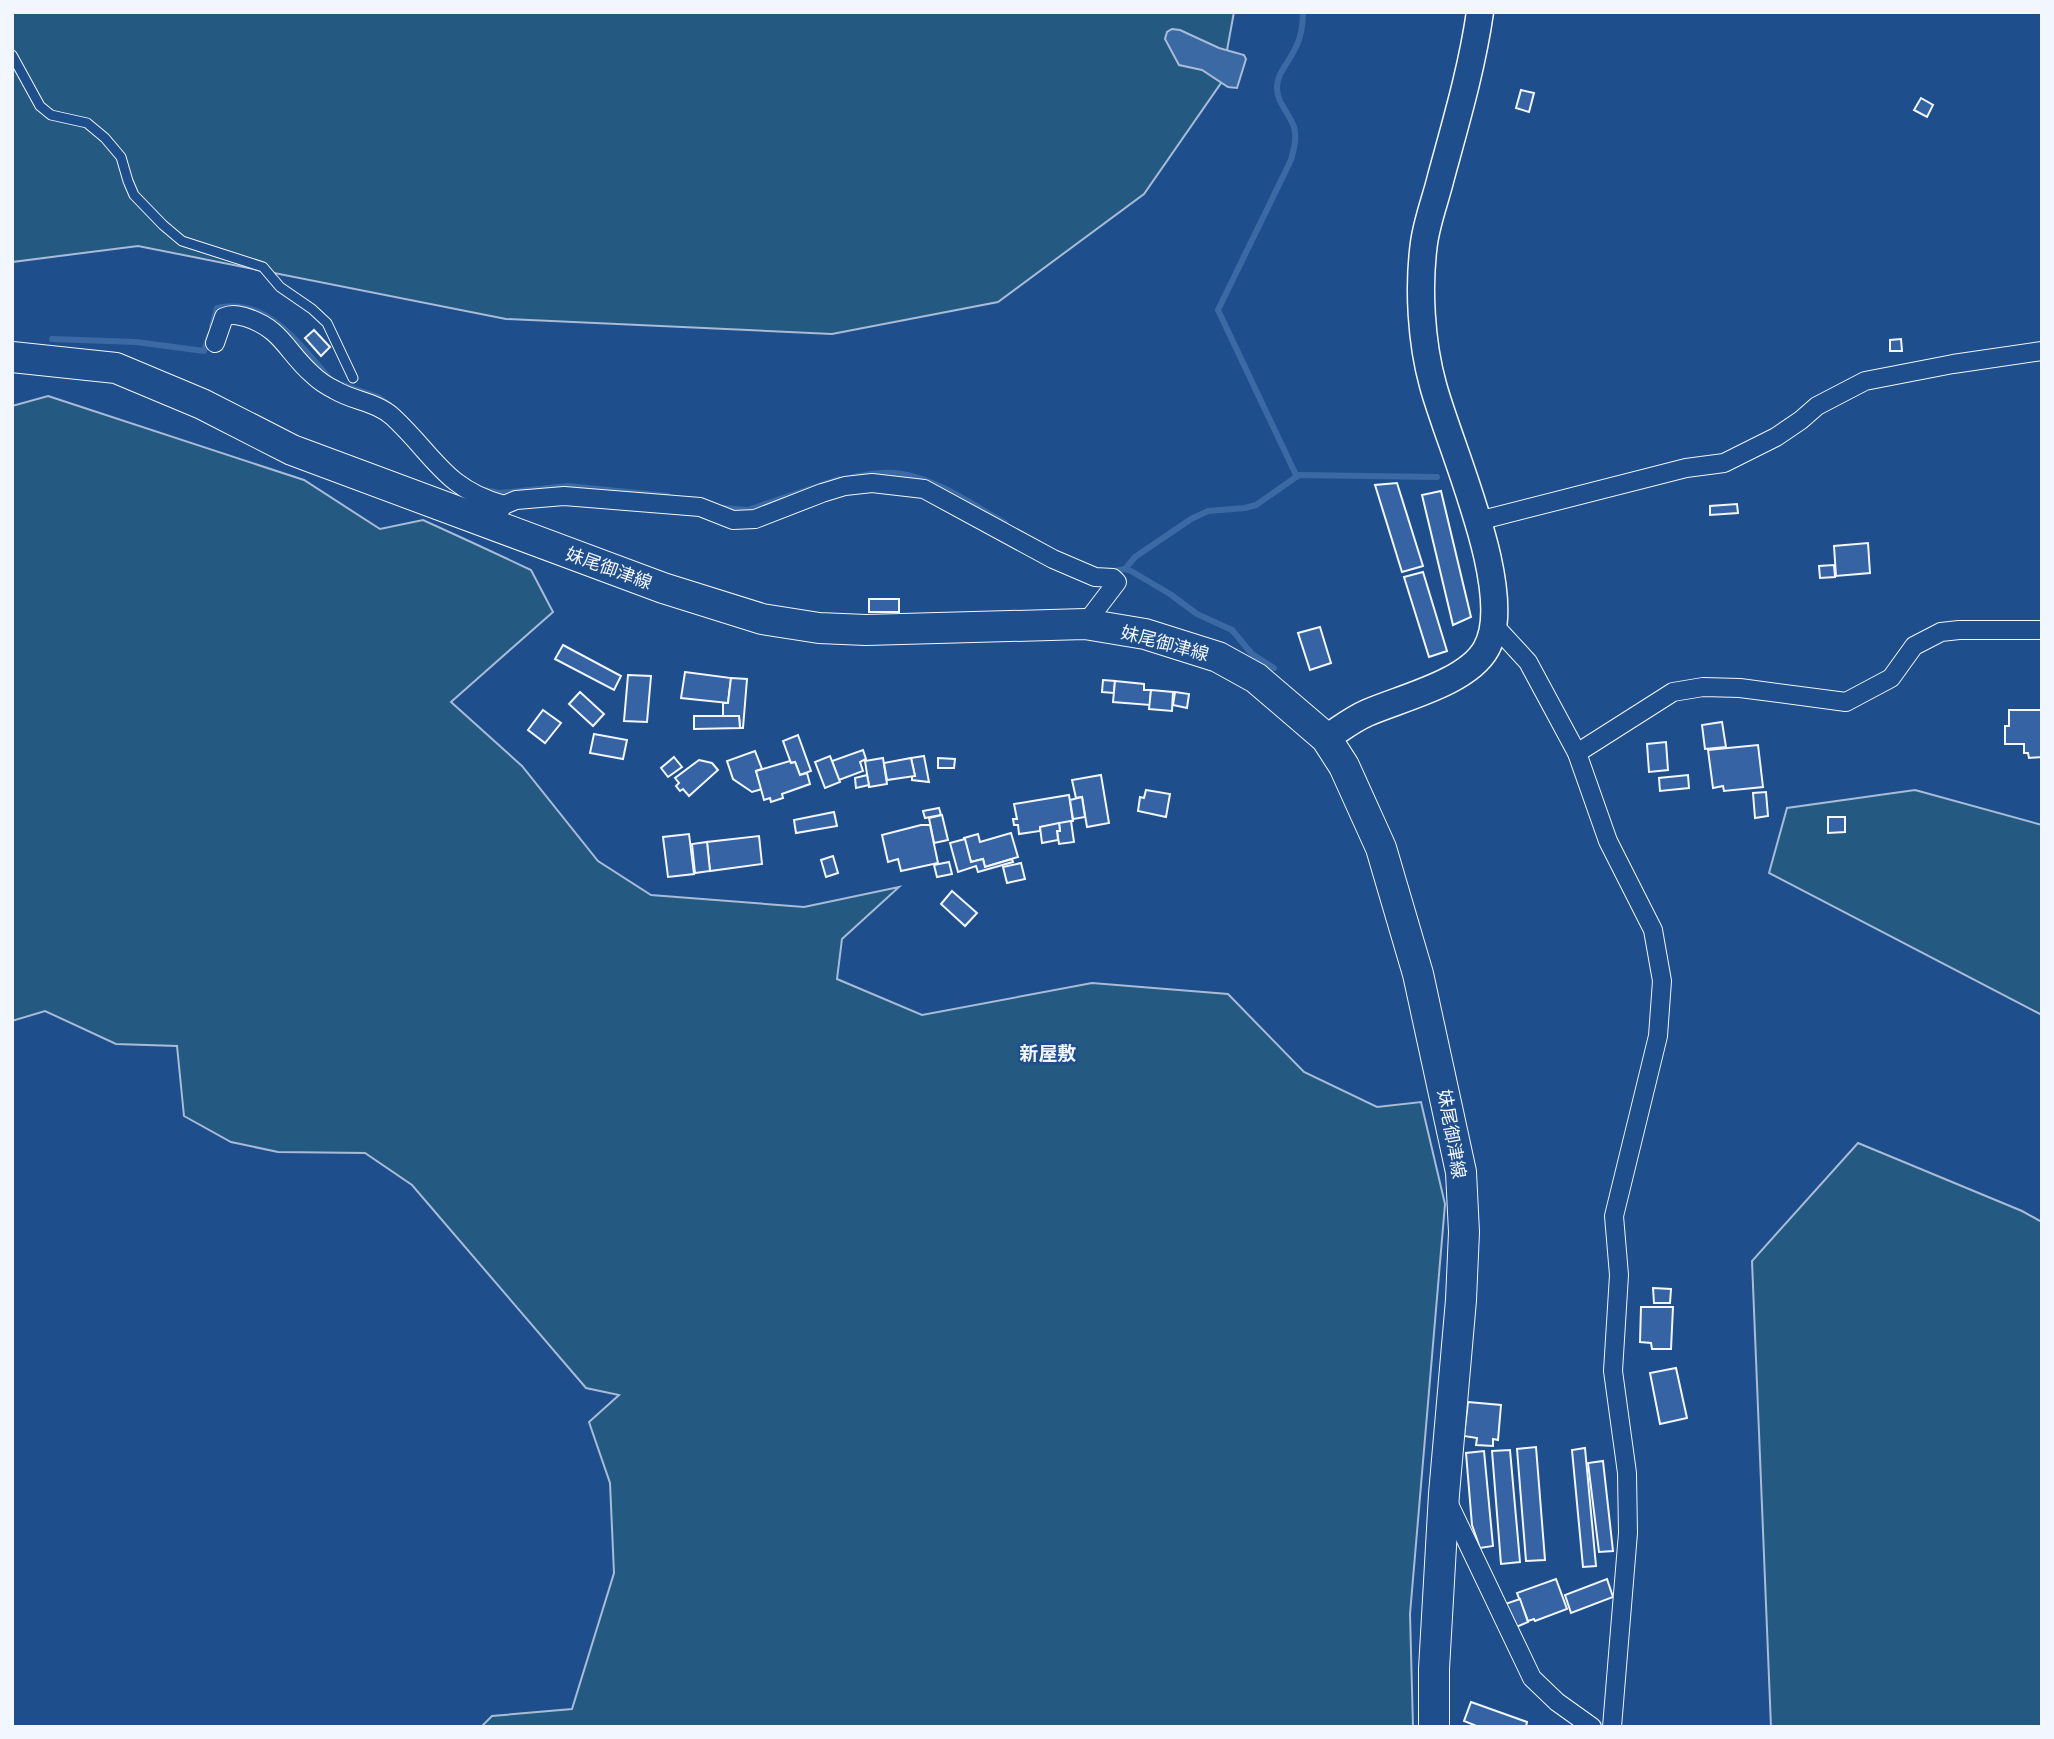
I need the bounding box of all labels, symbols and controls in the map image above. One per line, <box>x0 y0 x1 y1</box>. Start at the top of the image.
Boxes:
street label: 妹尾御津線 <box>563 543 655 593</box>
street label: 妹尾御津線 <box>1119 621 1211 665</box>
district label: 新屋敷 <box>1019 1042 1077 1064</box>
street label: 妹尾御津線 <box>1434 1088 1470 1180</box>

